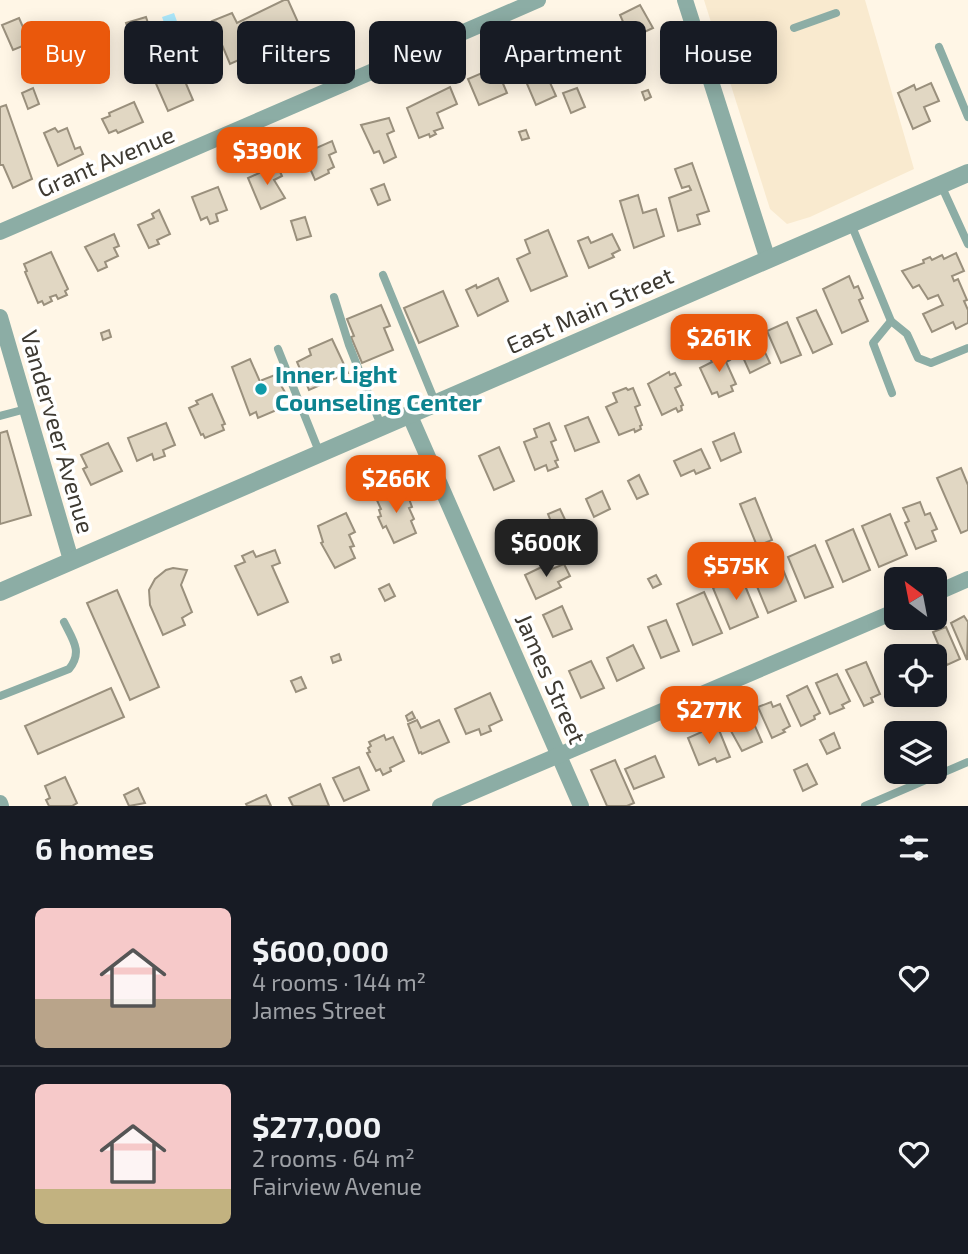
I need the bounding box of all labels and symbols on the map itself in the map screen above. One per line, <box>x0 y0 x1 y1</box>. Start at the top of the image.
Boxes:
street label: Grant Avenue <box>32 119 178 203</box>
pin: $390K <box>218 128 316 187</box>
street label: East Main Street <box>502 260 677 359</box>
pin: $261K <box>670 314 768 374</box>
street label: Vanderveer Avenue <box>16 327 101 537</box>
place label: Inner Light Counseling Center <box>275 359 483 416</box>
marker: Inner Light Counseling Center <box>253 381 269 397</box>
pin: $266K <box>347 456 445 515</box>
pin: $600K <box>497 520 595 579</box>
pin: $575K <box>687 542 785 602</box>
north arrow <box>884 567 947 630</box>
street label: James Street <box>510 609 593 748</box>
pin: $277K <box>660 686 758 746</box>

